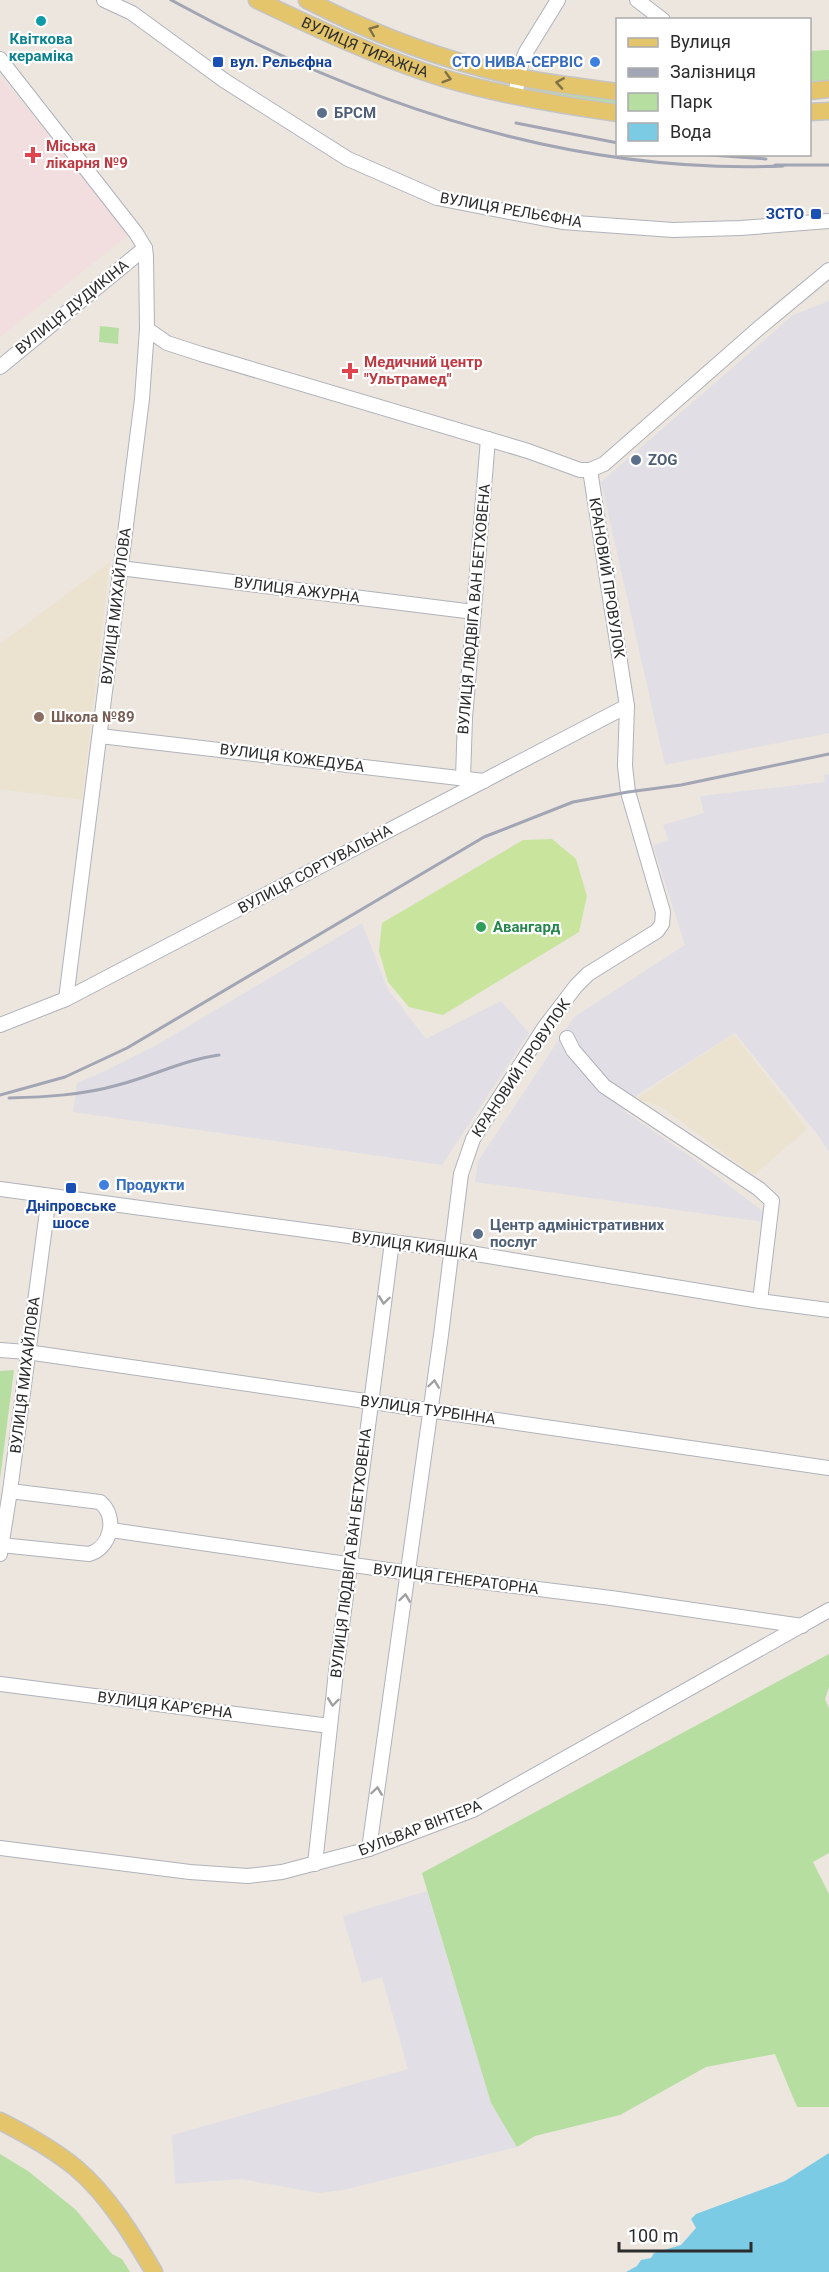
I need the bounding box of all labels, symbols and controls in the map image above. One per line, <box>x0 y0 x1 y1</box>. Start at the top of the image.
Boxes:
street label: ВУЛИЦЯ ТИРАЖНА <box>299 13 431 82</box>
marker: Квіткова кераміка <box>34 14 48 28</box>
legend <box>616 18 811 156</box>
one-way arrow <box>368 25 379 37</box>
place label: Квіткова кераміка <box>9 30 73 65</box>
text: Вулиця <box>670 31 731 52</box>
place label: вул. Рельєфна <box>230 53 332 71</box>
place label: СТО НИВА-СЕРВІС <box>452 53 583 71</box>
marker: вул. Рельєфна <box>211 55 225 69</box>
marker: СТО НИВА-СЕРВІС <box>588 55 602 69</box>
text: Залізниця <box>670 61 756 82</box>
one-way arrow <box>442 71 452 84</box>
one-way arrow <box>555 77 564 89</box>
text: Парк <box>670 91 713 112</box>
place label: БРСМ <box>334 104 376 122</box>
marker: БРСМ <box>315 106 329 120</box>
text: Вода <box>670 121 712 142</box>
place label: Міська лікарня №9 <box>46 137 128 172</box>
marker: Міська лікарня №9 <box>24 146 42 164</box>
street label: ВУЛИЦЯ РЕЛЬЄФНА <box>438 189 584 231</box>
place label: ЗСТО <box>766 205 804 223</box>
marker: ЗСТО <box>809 207 823 221</box>
street label: ВУЛИЦЯ ДУДИКІНА <box>12 256 132 358</box>
place label: Медичний центр "Ультрамед" <box>364 353 482 388</box>
marker: Медичний центр "Ультрамед" <box>341 362 359 380</box>
place label: ZOG <box>648 451 677 469</box>
marker: ZOG <box>629 453 643 467</box>
street label: ВУЛИЦЯ ЛЮДВІГА ВАН БЕТХОВЕНА <box>454 483 494 735</box>
street label: КРАНОВИЙ ПРОВУЛОК <box>585 496 629 660</box>
street label: ВУЛИЦЯ МИХАЙЛОВА <box>97 526 135 685</box>
street label: ВУЛИЦЯ АЖУРНА <box>233 573 361 607</box>
place label: Школа №89 <box>51 708 135 726</box>
marker: Школа №89 <box>32 710 46 724</box>
street label: ВУЛИЦЯ КОЖЕДУБА <box>219 740 366 776</box>
street label: ВУЛИЦЯ СОРТУВАЛЬНА <box>235 821 395 917</box>
place label: Авангард <box>493 918 561 936</box>
marker: Авангард <box>474 920 488 934</box>
street label: КРАНОВИЙ ПРОВУЛОК <box>468 995 574 1140</box>
place label: Продукти <box>116 1176 185 1194</box>
marker: Продукти <box>97 1178 111 1192</box>
marker: Дніпровське шосе <box>64 1181 78 1195</box>
place label: Дніпровське шосе <box>26 1197 116 1232</box>
place label: Центр адміністративних послуг <box>490 1216 664 1251</box>
marker: Центр адміністративних послуг <box>471 1227 485 1241</box>
street label: ВУЛИЦЯ КИЯШКА <box>351 1228 479 1264</box>
street label: ВУЛИЦЯ МИХАЙЛОВА <box>6 1295 44 1454</box>
one-way arrow <box>378 1296 390 1305</box>
one-way arrow <box>428 1380 440 1389</box>
street label: ВУЛИЦЯ ТУРБІННА <box>359 1392 497 1428</box>
street label: ВУЛИЦЯ ЛЮДВІГА ВАН БЕТХОВЕНА <box>327 1427 375 1679</box>
street label: ВУЛИЦЯ ГЕНЕРАТОРНА <box>372 1560 540 1598</box>
one-way arrow <box>399 1594 411 1603</box>
street label: ВУЛИЦЯ КАР’ЄРНА <box>96 1688 234 1722</box>
one-way arrow <box>327 1697 339 1707</box>
one-way arrow <box>371 1787 383 1796</box>
street label: БУЛЬВАР ВІНТЕРА <box>356 1796 484 1860</box>
scale bar <box>619 2215 751 2253</box>
text: 100 m <box>628 2225 679 2246</box>

